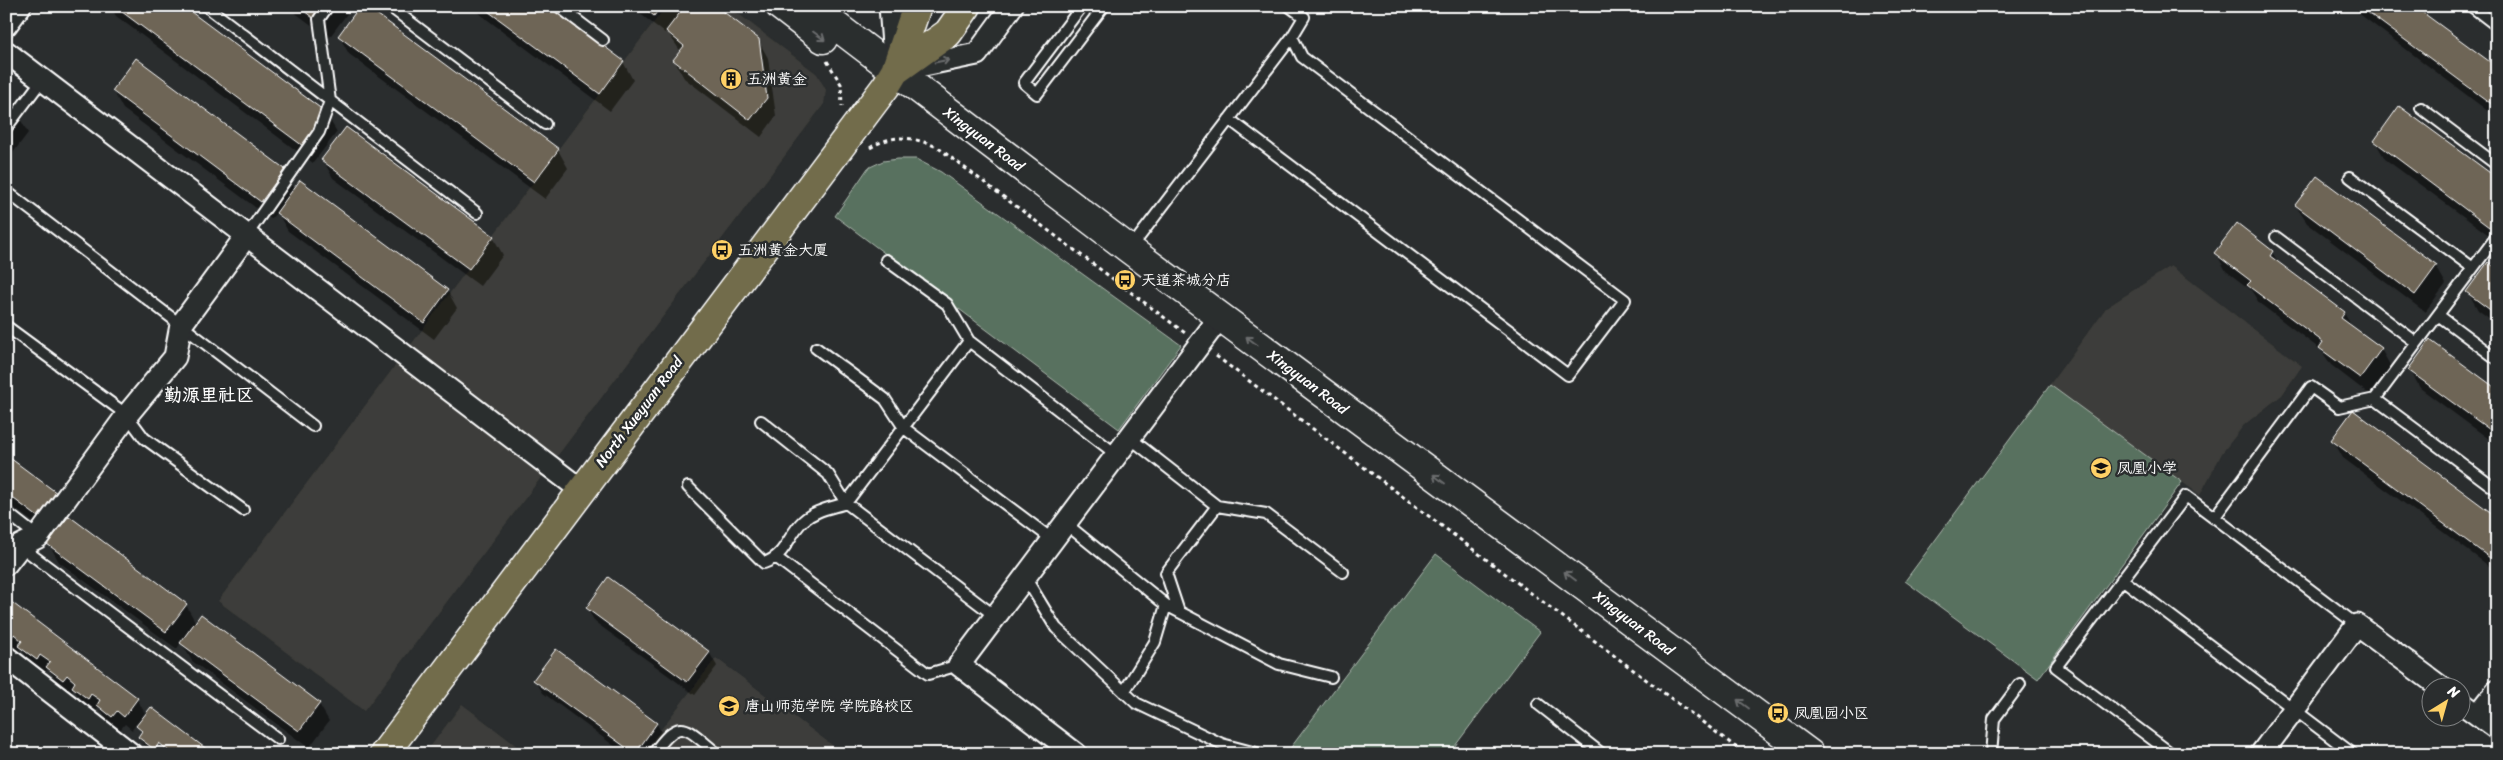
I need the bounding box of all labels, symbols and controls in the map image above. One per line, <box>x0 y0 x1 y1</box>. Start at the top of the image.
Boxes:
one-way arrow <box>812 30 825 41</box>
one-way arrow <box>934 56 950 65</box>
place label: 五洲黄金 <box>747 66 807 92</box>
building icon: 五洲黄金 <box>719 67 743 91</box>
street label: Xingyuan Road <box>937 99 1031 179</box>
place label: 五洲黄金大厦 <box>738 237 828 263</box>
bus stop icon: 五洲黄金大厦 <box>710 238 734 262</box>
place label: 天道茶城分店 <box>1141 267 1231 293</box>
bus stop icon: 天道茶城分店 <box>1113 268 1137 292</box>
one-way arrow <box>1246 336 1260 346</box>
street label: Xingyuan Road <box>1261 342 1355 422</box>
street label: North Xueyuan Road <box>588 350 690 473</box>
district label: 勤源里社区 <box>164 379 254 411</box>
place label: 凤凰小学 <box>2117 455 2177 481</box>
school or university icon: 凤凰小学 <box>2089 456 2113 480</box>
one-way arrow <box>1432 474 1446 484</box>
one-way arrow <box>1563 571 1577 581</box>
street label: Xingyuan Road <box>1587 583 1681 663</box>
north arrow <box>2420 678 2470 728</box>
text: N <box>2441 679 2465 705</box>
place label: 唐山师范学院 学院路校区 <box>745 693 914 719</box>
school or university icon: 唐山师范学院 学院路校区 <box>717 694 741 718</box>
one-way arrow <box>1736 699 1750 709</box>
place label: 凤凰园小区 <box>1794 700 1869 726</box>
bus stop icon: 凤凰园小区 <box>1766 701 1790 725</box>

